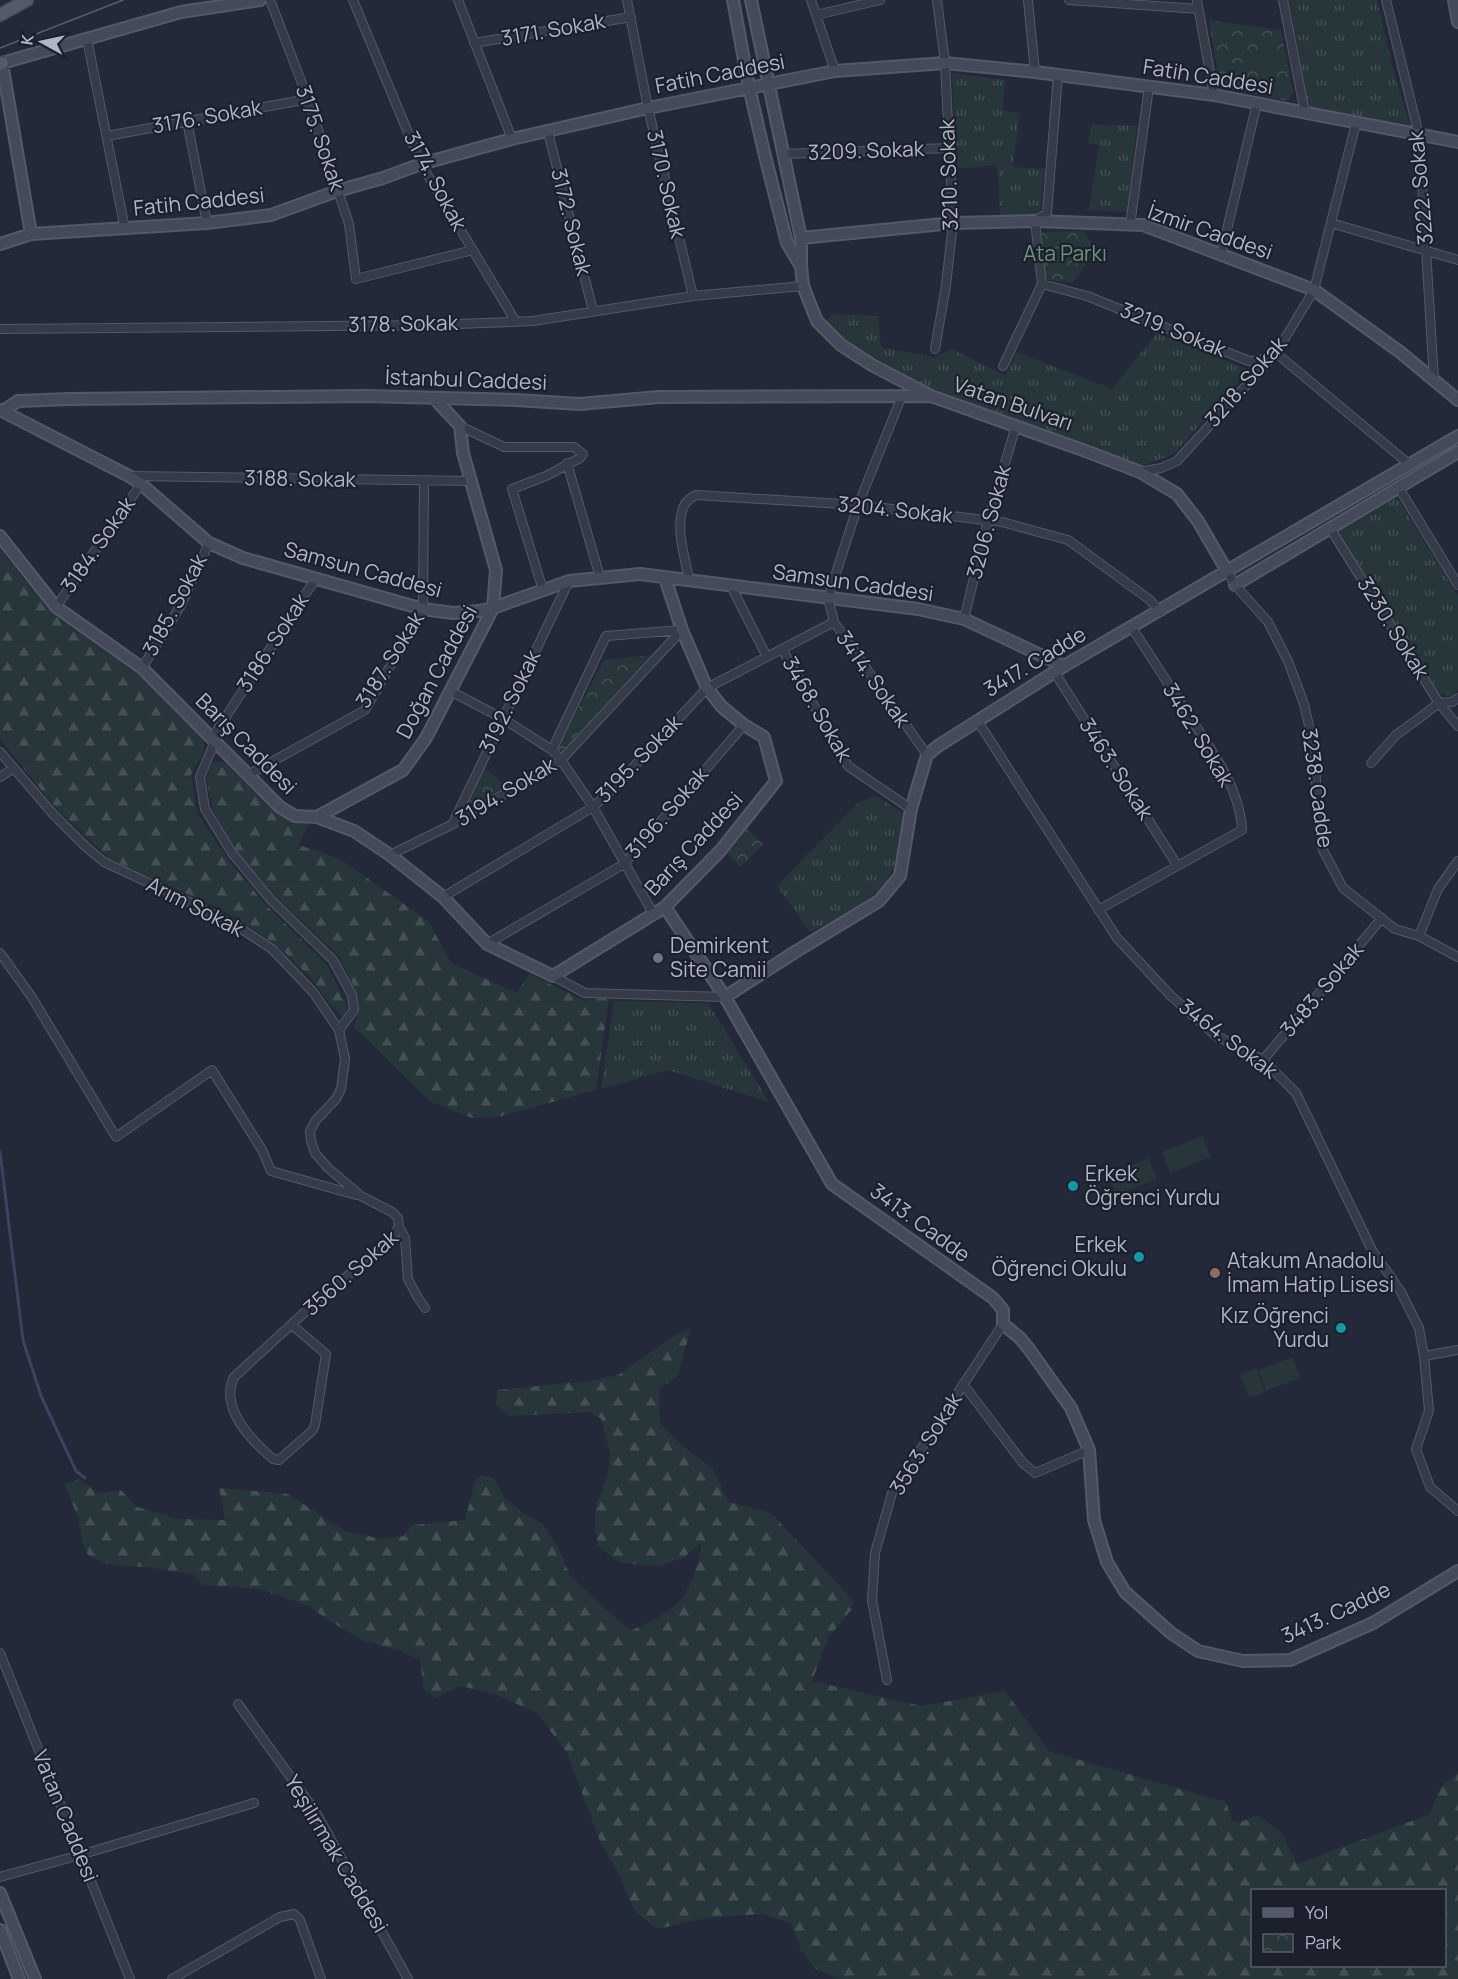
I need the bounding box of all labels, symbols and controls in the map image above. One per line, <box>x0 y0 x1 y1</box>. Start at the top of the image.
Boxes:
street label: 3171. Sokak <box>499 6 608 52</box>
north arrow <box>12 12 72 72</box>
text: K <box>16 33 39 47</box>
street label: Fatih Caddesi <box>653 47 787 99</box>
street label: Fatih Caddesi <box>1141 52 1275 100</box>
street label: 3175. Sokak <box>290 81 352 195</box>
street label: 3176. Sokak <box>150 93 264 139</box>
street label: 3210. Sokak <box>932 118 964 231</box>
street label: 3174. Sokak <box>398 126 474 236</box>
street label: 3170. Sokak <box>641 127 693 241</box>
street label: 3222. Sokak <box>1401 129 1439 247</box>
street label: 3209. Sokak <box>807 134 925 166</box>
street label: 3172. Sokak <box>545 165 599 279</box>
street label: Fatih Caddesi <box>132 180 266 222</box>
street label: İzmir Caddesi <box>1144 197 1276 266</box>
park label: Ata Parkı <box>1023 239 1107 267</box>
street label: 3219. Sokak <box>1116 295 1231 363</box>
street label: 3178. Sokak <box>348 308 459 338</box>
street label: 3218. Sokak <box>1198 330 1293 433</box>
street label: İstanbul Caddesi <box>384 362 548 396</box>
street label: Vatan Bulvarı <box>950 370 1077 437</box>
street label: 3206. Sokak <box>959 461 1017 582</box>
street label: 3188. Sokak <box>244 463 357 493</box>
street label: 3204. Sokak <box>836 489 955 529</box>
street label: 3184. Sokak <box>54 490 141 598</box>
street label: Samsun Caddesi <box>281 534 445 604</box>
street label: 3185. Sokak <box>136 548 213 660</box>
street label: Samsun Caddesi <box>771 557 935 607</box>
street label: 3230. Sokak <box>1351 571 1437 684</box>
street label: 3186. Sokak <box>230 587 315 697</box>
street label: Doğan Caddesi <box>389 600 483 743</box>
street label: 3187. Sokak <box>349 606 430 713</box>
street label: 3417. Cadde <box>978 620 1091 703</box>
street label: 3414. Sokak <box>830 625 918 733</box>
street label: 3192. Sokak <box>472 644 547 758</box>
street label: 3468. Sokak <box>777 651 859 766</box>
street label: 3462. Sokak <box>1157 677 1241 792</box>
street label: Barış Caddesi <box>190 687 303 800</box>
street label: 3195. Sokak <box>589 708 688 808</box>
street label: 3463. Sokak <box>1073 712 1160 825</box>
street label: 3238. Cadde <box>1296 726 1340 850</box>
street label: 3194. Sokak <box>450 750 561 832</box>
street label: 3196. Sokak <box>619 760 714 864</box>
street label: Barış Caddesi <box>638 785 749 901</box>
street label: Arım Sokak <box>142 870 249 943</box>
place label: Demirkent Site Camii <box>670 931 769 983</box>
street label: 3483. Sokak <box>1273 936 1369 1042</box>
marker: Demirkent Site Camii <box>651 951 665 965</box>
street label: 3464. Sokak <box>1174 992 1284 1085</box>
place label: Erkek Öğrenci Yurdu <box>1085 1159 1220 1211</box>
street label: 3413. Cadde <box>865 1176 976 1268</box>
marker: Erkek Öğrenci Yurdu <box>1066 1179 1080 1193</box>
street label: 3560. Sokak <box>297 1223 404 1321</box>
place label: Erkek Öğrenci Okulu <box>992 1230 1128 1282</box>
place label: Atakum Anadolu İmam Hatip Lisesi <box>1227 1246 1394 1298</box>
marker: Erkek Öğrenci Okulu <box>1132 1250 1146 1264</box>
marker: Atakum Anadolu İmam Hatip Lisesi <box>1208 1266 1222 1280</box>
place label: Kız Öğrenci Yurdu <box>1221 1301 1329 1353</box>
marker: Kız Öğrenci Yurdu <box>1334 1321 1348 1335</box>
street label: 3563. Sokak <box>883 1386 968 1500</box>
street label: 3413. Cadde <box>1277 1575 1395 1650</box>
street label: Vatan Caddesi <box>27 1746 105 1886</box>
street label: Yeşilırmak Caddesi <box>279 1769 395 1938</box>
legend <box>1251 1889 1446 1967</box>
text: Yol <box>1305 1900 1328 1924</box>
text: Park <box>1305 1930 1342 1954</box>

